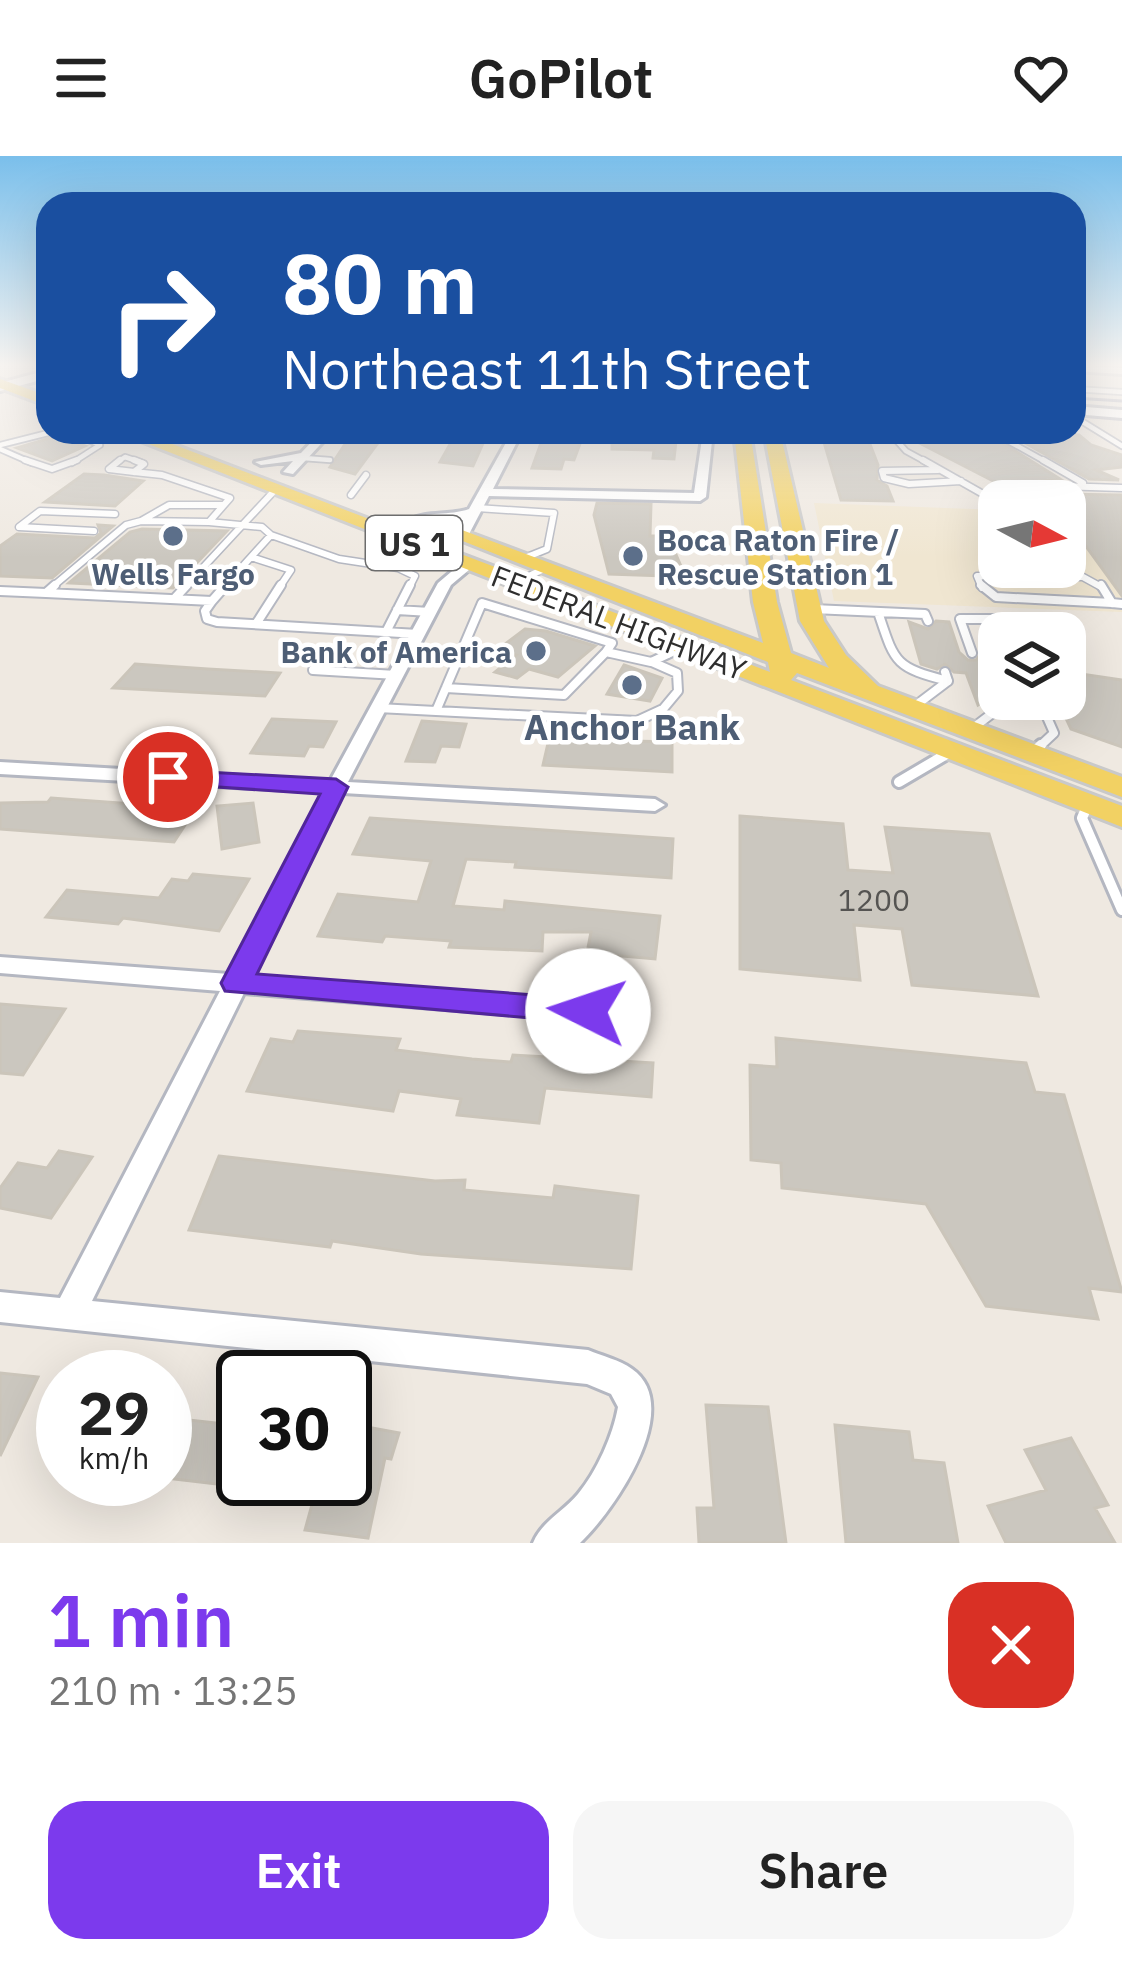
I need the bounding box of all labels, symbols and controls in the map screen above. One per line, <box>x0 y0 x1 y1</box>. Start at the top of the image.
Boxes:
text: GoPilot <box>469 43 653 113</box>
icon: menu <box>48 45 114 111</box>
icon: heart <box>1008 45 1074 111</box>
text: 80 m <box>282 228 478 337</box>
icon: right <box>84 240 240 396</box>
text: Northeast 11th Street <box>282 334 811 404</box>
north arrow <box>978 480 1086 588</box>
map controls <box>978 480 1086 720</box>
road number: US 1 <box>366 516 462 570</box>
place label: Boca Raton Fire / Rescue Station 1 <box>657 520 900 593</box>
marker: Wells Fargo <box>160 523 186 549</box>
marker: Boca Raton Fire / Rescue Station 1 <box>620 543 646 569</box>
place label: Wells Fargo <box>91 554 255 593</box>
street label: FEDERAL HIGHWAY <box>486 555 752 689</box>
button: layers <box>978 612 1086 720</box>
place label: Bank of America <box>280 632 512 671</box>
marker: Bank of America <box>523 638 549 664</box>
marker: Anchor Bank <box>619 672 645 698</box>
place label: Anchor Bank <box>524 703 740 750</box>
pin <box>117 726 219 828</box>
icon: arrive <box>135 744 201 810</box>
house number: 1200 <box>838 880 910 919</box>
position arrow <box>525 948 651 1074</box>
speed limit sign: 30 <box>216 1350 372 1506</box>
text: 29 <box>78 1373 150 1452</box>
text: km/h <box>79 1438 149 1477</box>
text: 1 min <box>48 1573 234 1667</box>
button: close <box>948 1582 1074 1708</box>
text: 210 m · 13:25 <box>48 1665 298 1716</box>
button: Exit <box>48 1801 549 1939</box>
button: Share <box>573 1801 1074 1939</box>

